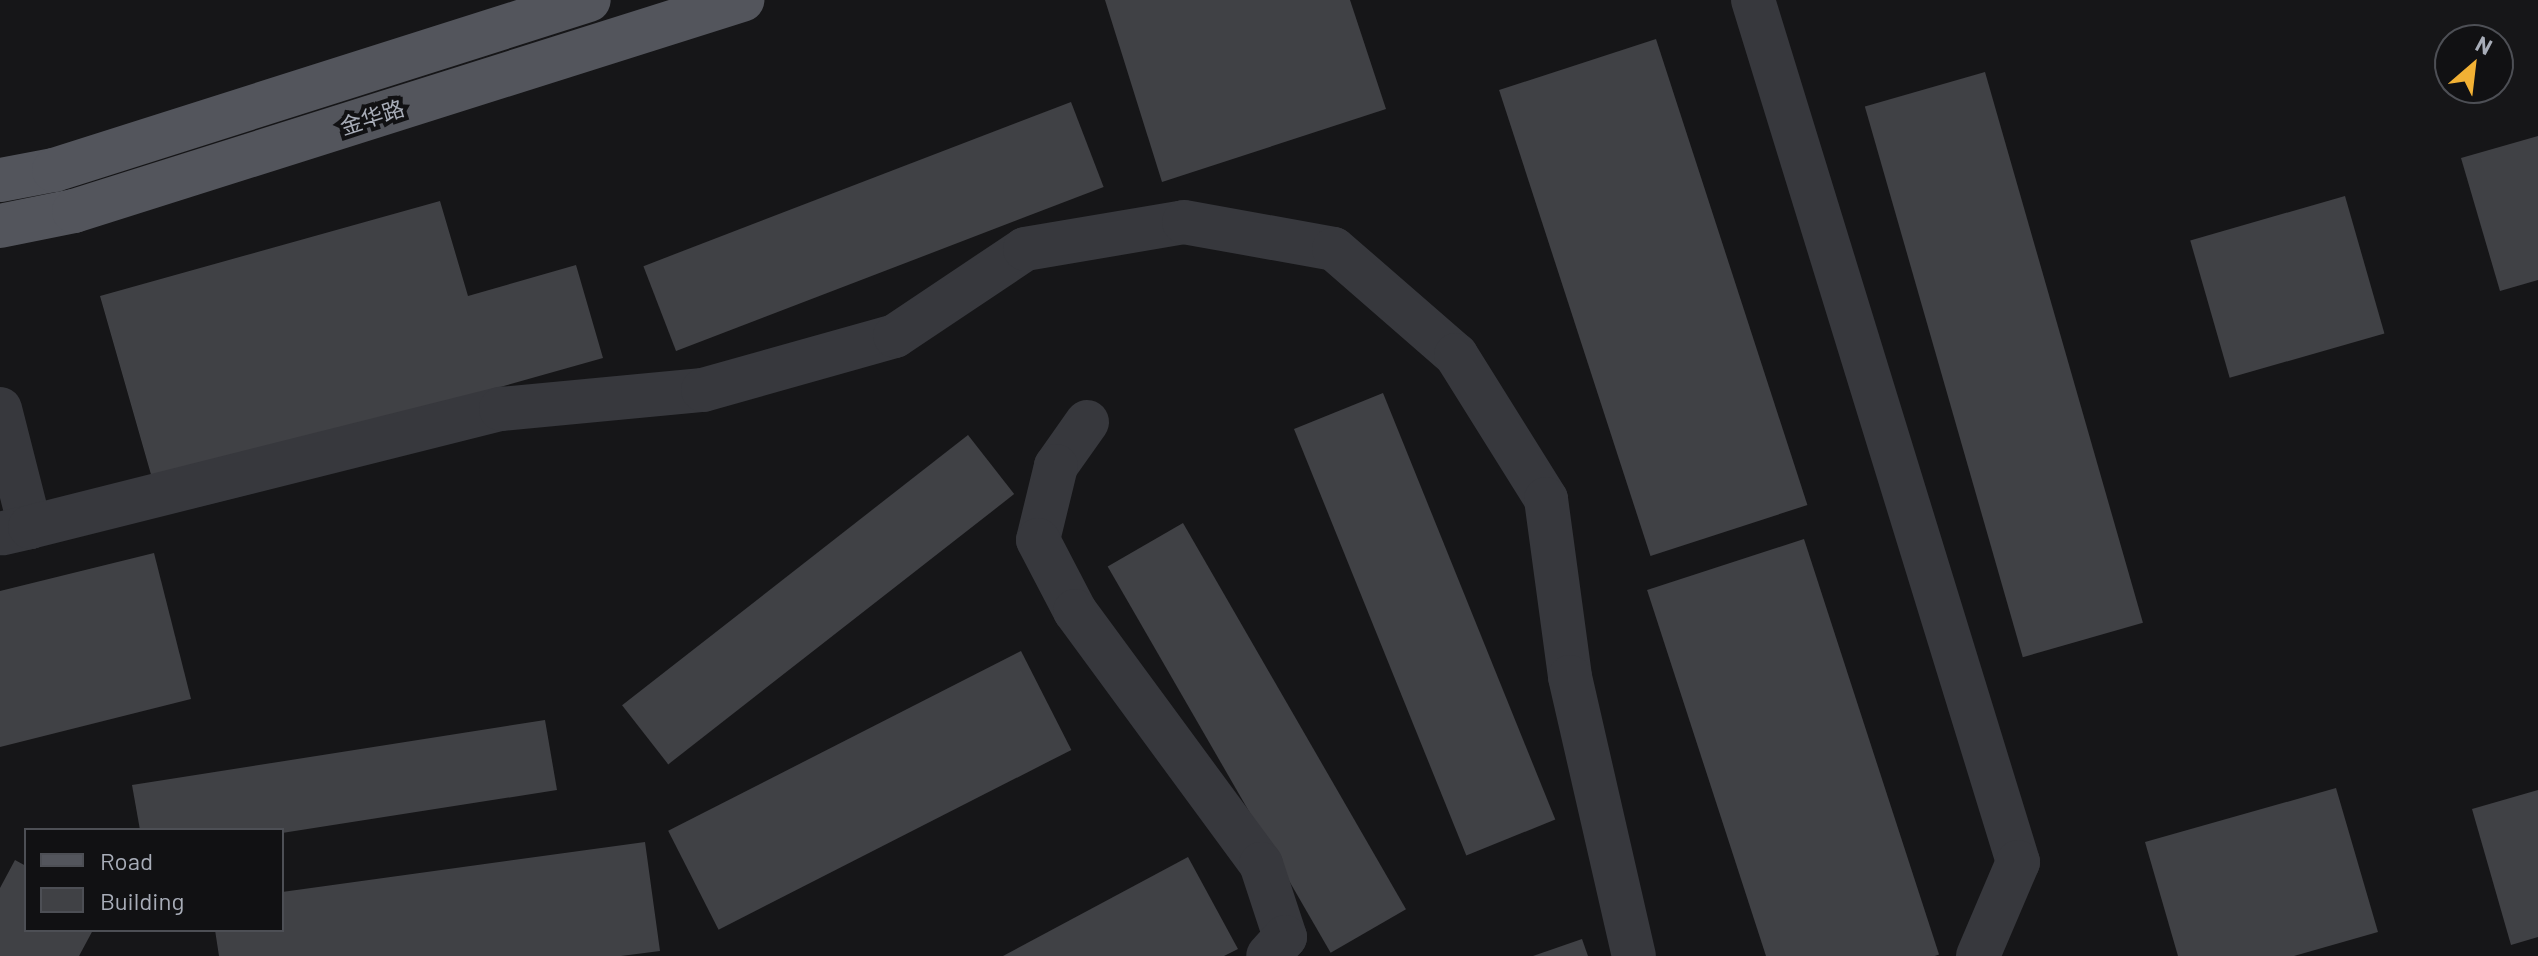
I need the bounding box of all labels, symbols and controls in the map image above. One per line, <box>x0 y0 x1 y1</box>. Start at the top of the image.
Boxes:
north arrow <box>2434 24 2514 104</box>
text: N <box>2472 30 2497 59</box>
street label: 金华路 <box>337 94 407 140</box>
legend <box>24 828 284 932</box>
text: Road <box>100 846 153 875</box>
text: Building <box>100 886 184 915</box>

